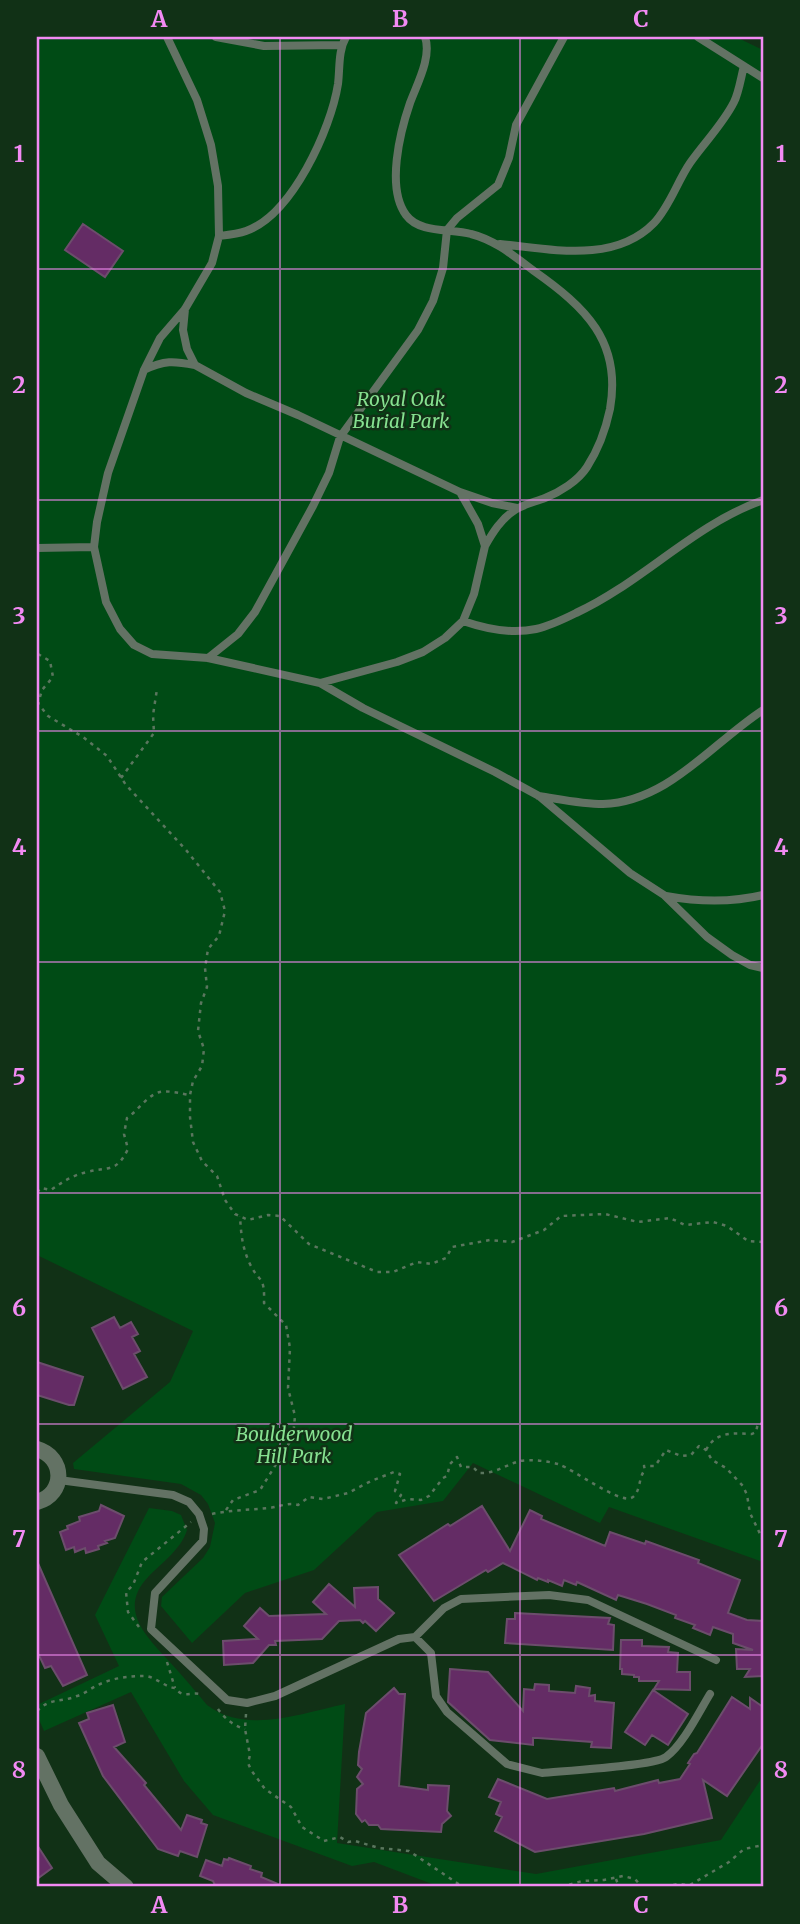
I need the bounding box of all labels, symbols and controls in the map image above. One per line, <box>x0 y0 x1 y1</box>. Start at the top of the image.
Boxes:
text: A <box>150 4 168 33</box>
text: B <box>392 4 408 33</box>
text: C <box>633 4 649 33</box>
text: 1 <box>14 139 25 168</box>
text: 1 <box>776 139 787 168</box>
text: 2 <box>12 370 26 399</box>
text: 2 <box>774 370 788 399</box>
park label: Royal Oak Burial Park <box>353 387 450 433</box>
text: 3 <box>12 601 26 630</box>
text: 3 <box>774 601 788 630</box>
text: 4 <box>12 832 27 861</box>
text: 4 <box>774 832 789 861</box>
text: 5 <box>12 1062 26 1091</box>
text: 5 <box>774 1062 788 1091</box>
text: 6 <box>12 1293 26 1322</box>
text: 6 <box>774 1293 788 1322</box>
park label: Boulderwood Hill Park <box>236 1422 352 1468</box>
text: 7 <box>12 1524 26 1553</box>
text: 7 <box>774 1524 788 1553</box>
text: 8 <box>12 1755 26 1784</box>
text: 8 <box>774 1755 788 1784</box>
text: A <box>150 1890 168 1919</box>
text: B <box>392 1890 408 1919</box>
text: C <box>633 1890 649 1919</box>

